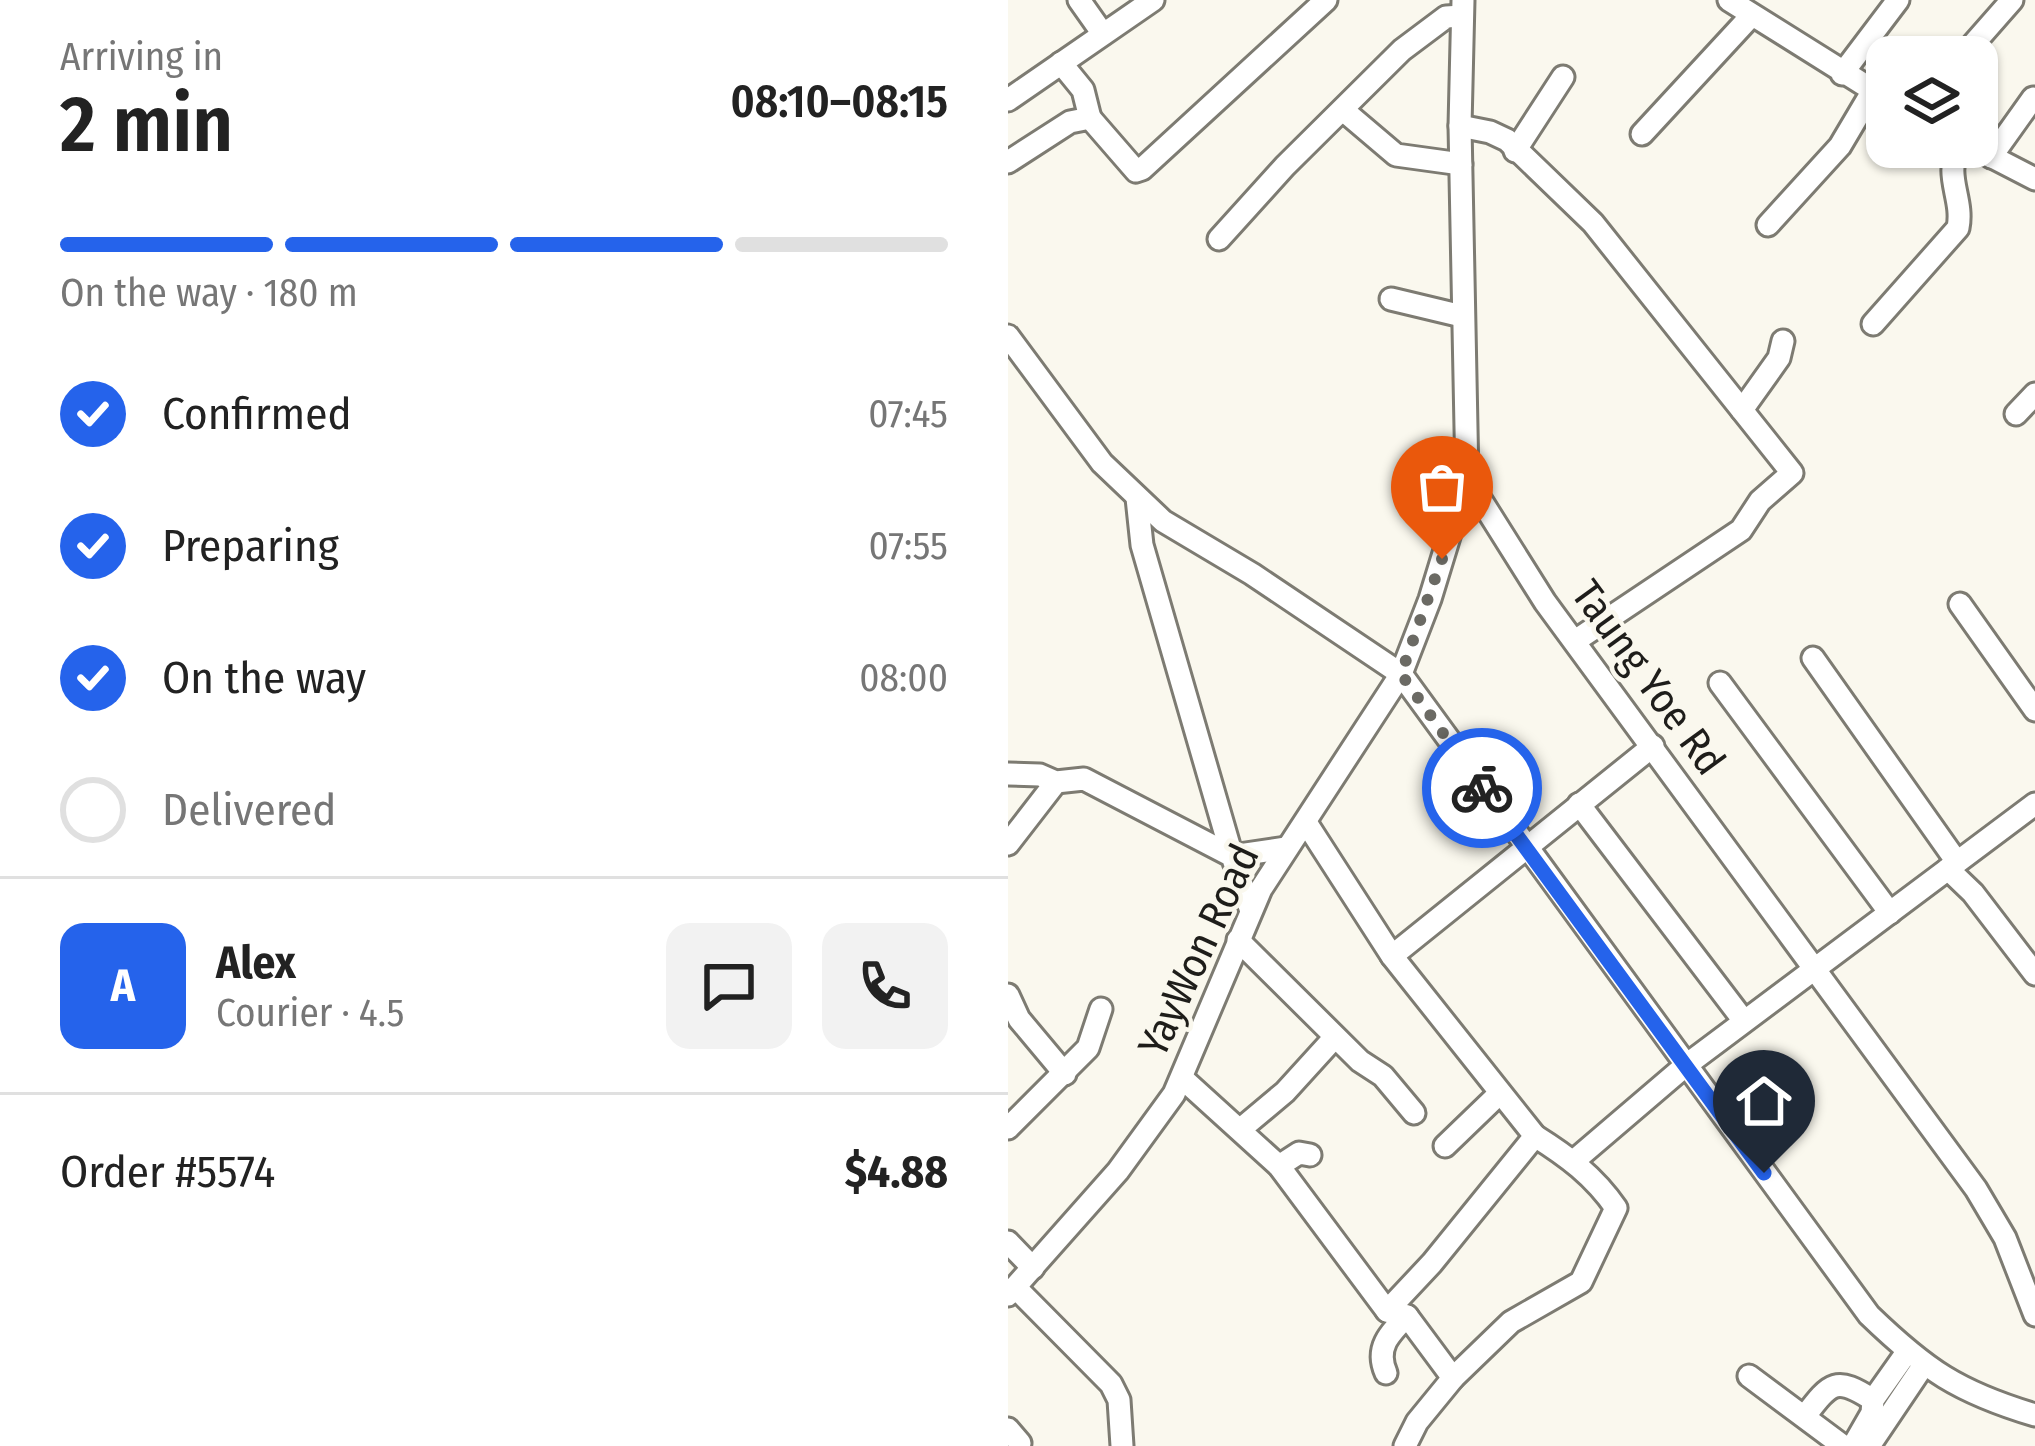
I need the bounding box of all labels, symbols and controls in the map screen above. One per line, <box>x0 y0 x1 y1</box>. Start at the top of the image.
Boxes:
text: Arriving in <box>60 34 223 80</box>
map controls <box>1866 36 1998 168</box>
button: layers <box>1866 36 1998 168</box>
text: 08:10–08:15 <box>730 75 948 129</box>
text: 2 min <box>60 78 233 172</box>
text: On the way · 180 m <box>60 270 358 316</box>
icon: check <box>60 381 126 447</box>
text: Confirmed <box>162 387 352 441</box>
text: 07:45 <box>868 391 948 437</box>
pin <box>1391 436 1493 559</box>
icon: bag <box>1409 454 1475 520</box>
icon: check <box>60 513 126 579</box>
text: Preparing <box>162 519 339 573</box>
text: 07:55 <box>869 523 948 569</box>
street label: Taung Yoe Rd <box>1561 571 1735 784</box>
icon: check <box>60 645 126 711</box>
text: On the way <box>162 651 366 705</box>
text: 08:00 <box>859 655 948 701</box>
courier <box>1422 728 1542 848</box>
icon: bike <box>1449 755 1515 821</box>
text: Delivered <box>162 783 336 837</box>
street label: YayWon Road <box>1128 836 1270 1065</box>
button: chat <box>666 923 792 1049</box>
button: phone <box>822 923 948 1049</box>
text: Alex <box>216 936 296 990</box>
text: A <box>111 959 135 1013</box>
text: Courier · 4.5 <box>216 990 404 1036</box>
pin <box>1713 1050 1815 1173</box>
icon: home <box>1731 1068 1797 1134</box>
text: Order #5574 <box>60 1145 275 1199</box>
text: $4.88 <box>845 1145 948 1199</box>

